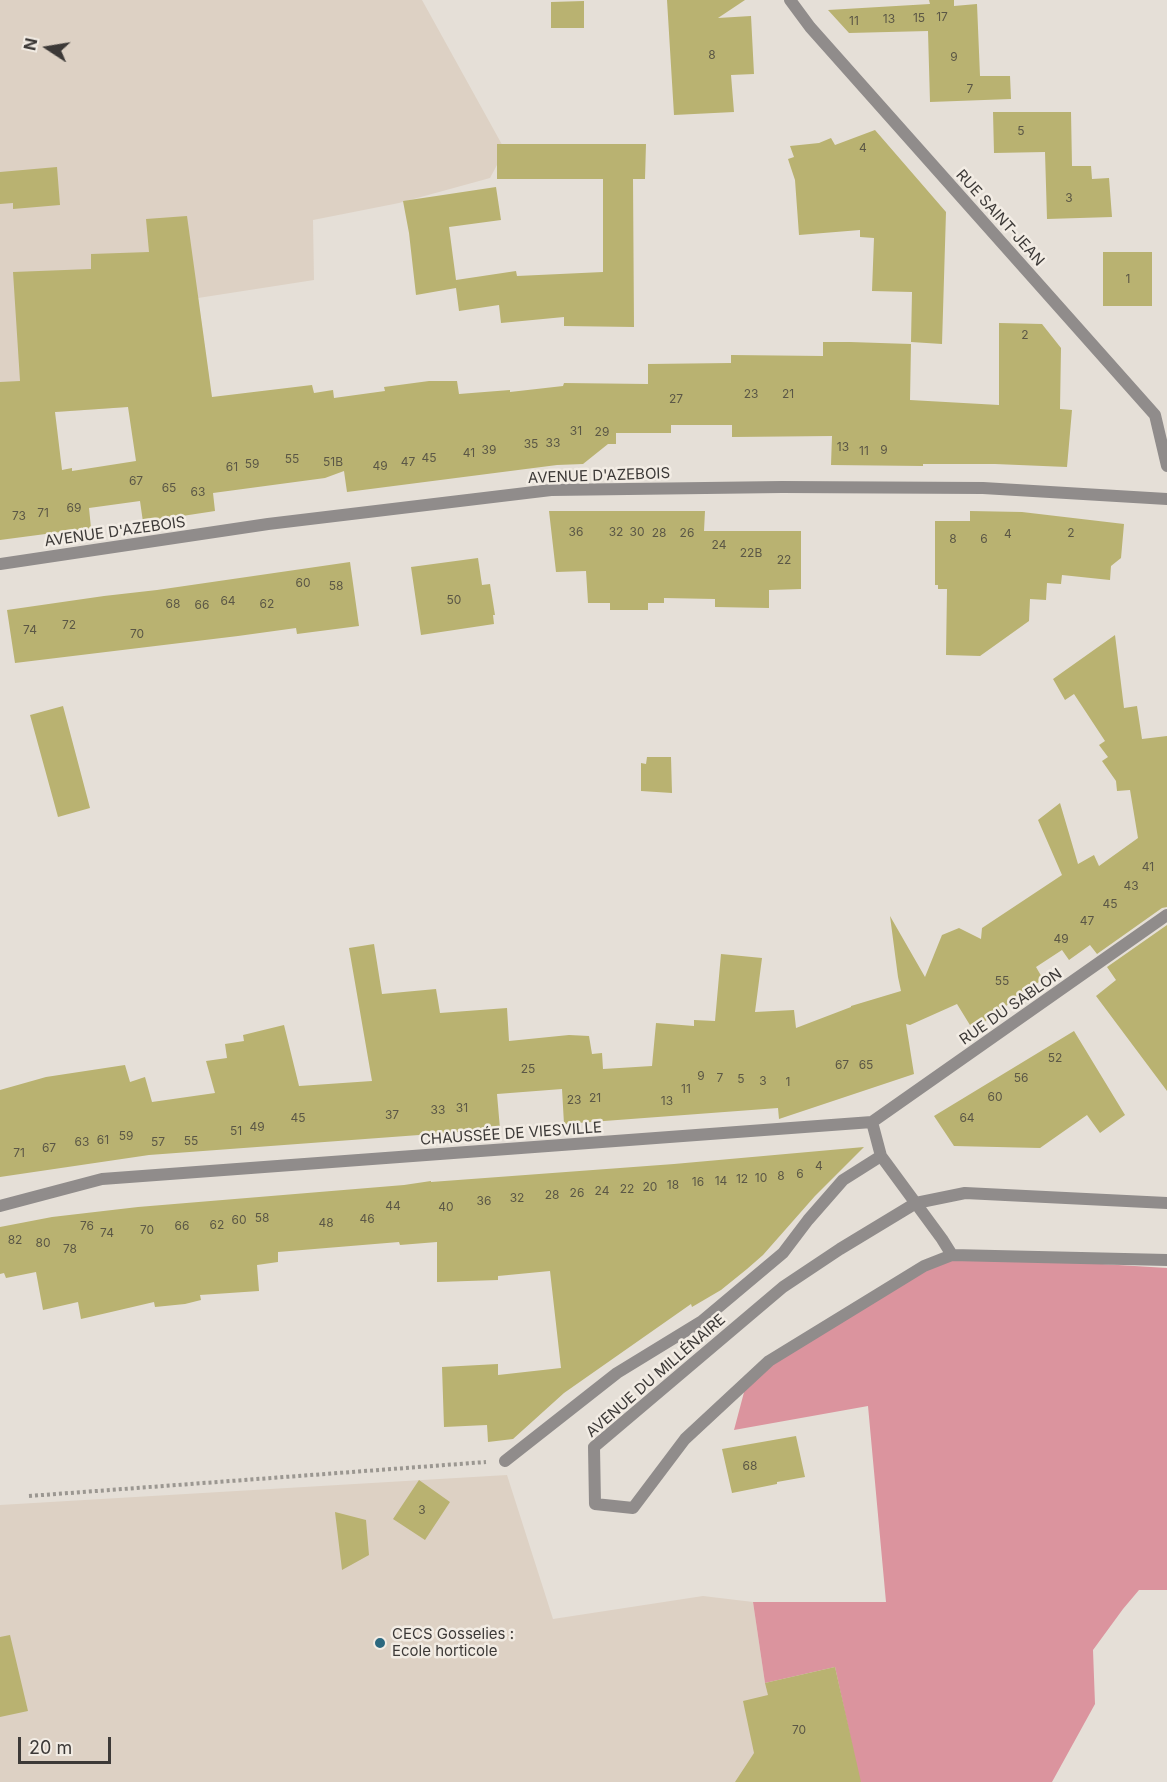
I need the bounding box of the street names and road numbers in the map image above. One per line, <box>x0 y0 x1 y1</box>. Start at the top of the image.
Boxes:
street label: RUE SAINT-JEAN <box>952 166 1048 270</box>
street label: AVENUE D'AZEBOIS <box>528 465 670 487</box>
street label: AVENUE D'AZEBOIS <box>43 513 187 551</box>
street label: RUE DU SABLON <box>956 965 1066 1049</box>
street label: CHAUSSÉE DE VIESVILLE <box>419 1119 603 1149</box>
street label: AVENUE DU MILLÉNAIRE <box>583 1311 729 1441</box>

